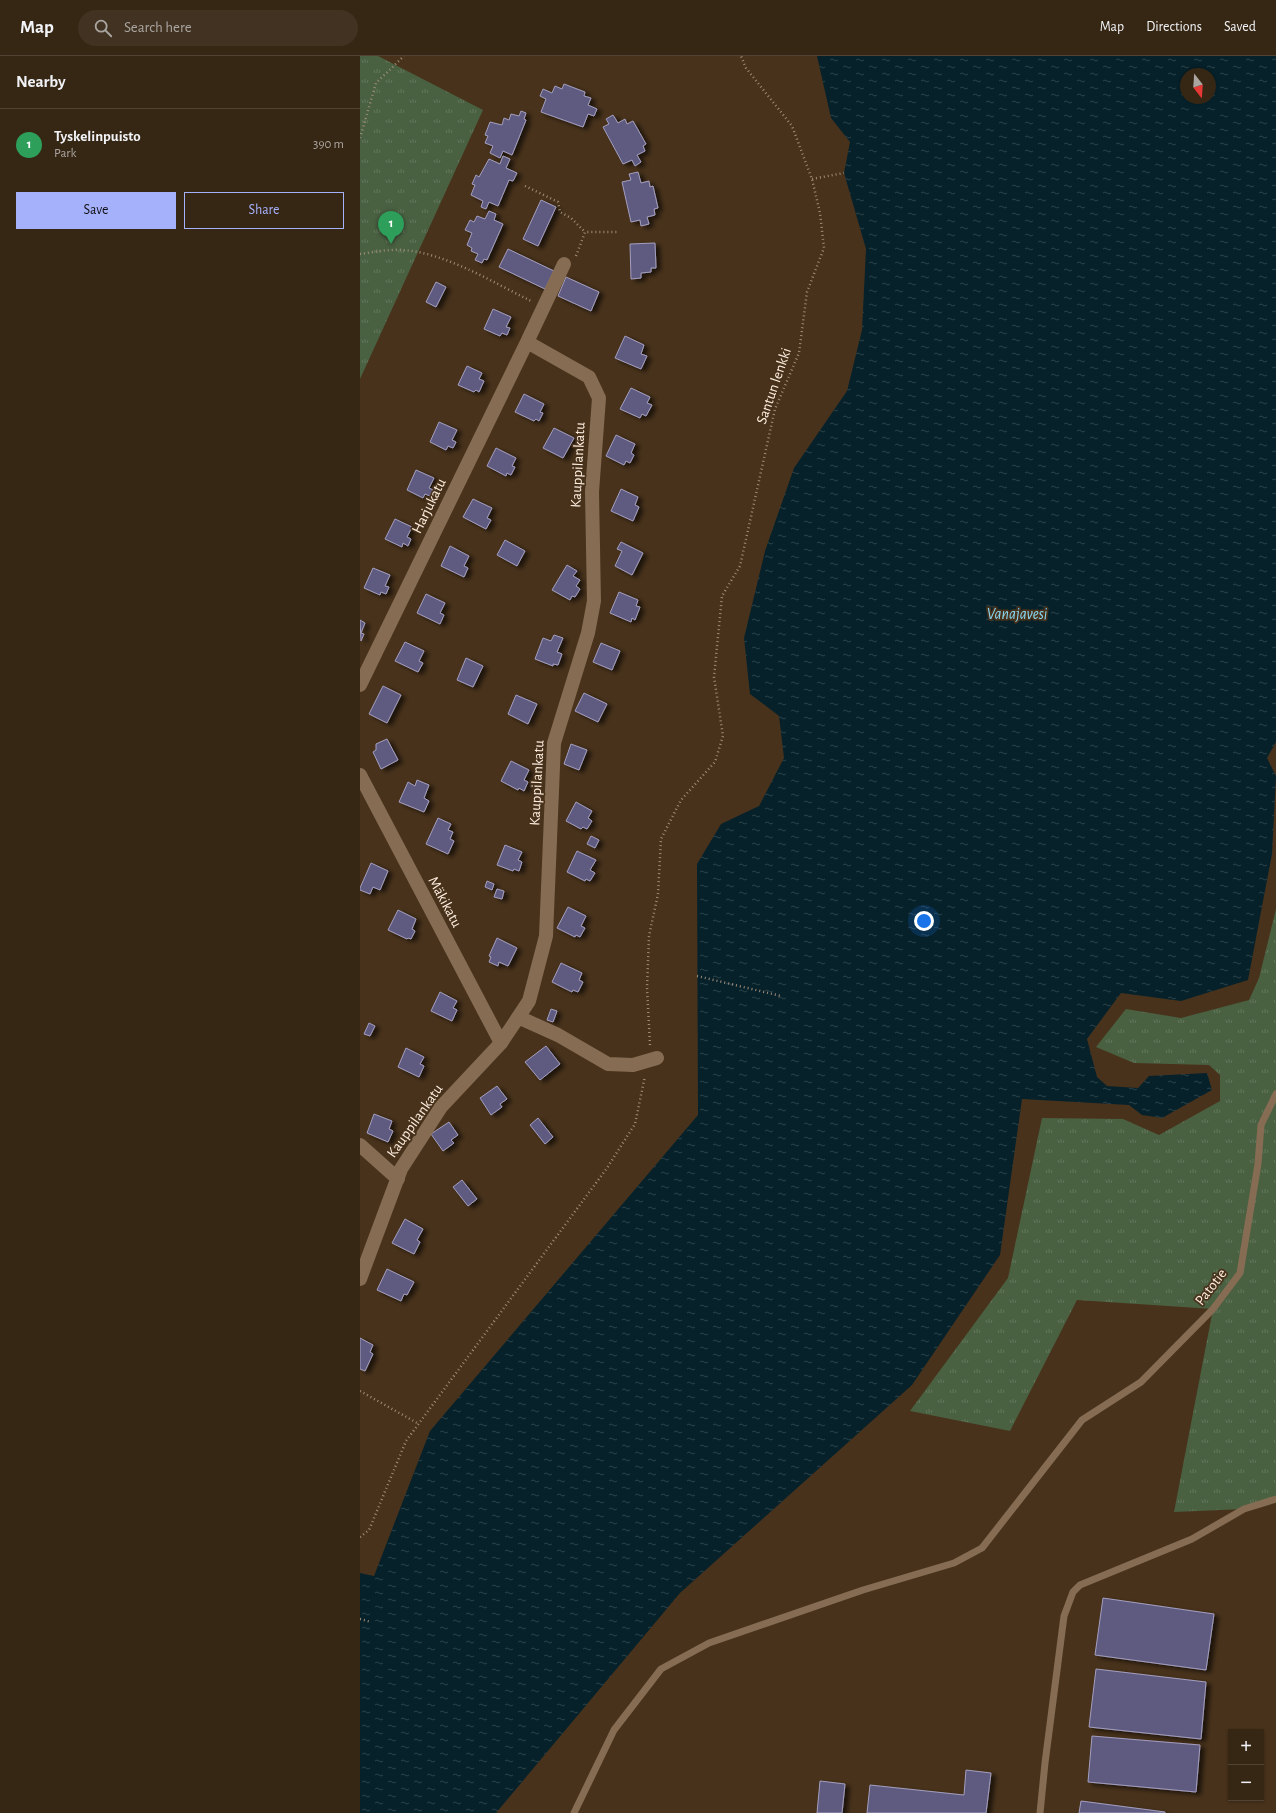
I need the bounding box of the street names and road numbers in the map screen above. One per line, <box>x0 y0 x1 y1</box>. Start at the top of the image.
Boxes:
street label: Santun lenkki <box>754 346 794 426</box>
street label: Kauppilankatu <box>568 421 588 508</box>
street label: Harjukatu <box>409 476 449 536</box>
street label: Kauppilankatu <box>527 739 547 826</box>
street label: Mäkikatu <box>425 874 465 930</box>
street label: Kauppilankatu <box>384 1081 446 1160</box>
street label: Patotie <box>1192 1266 1230 1308</box>

